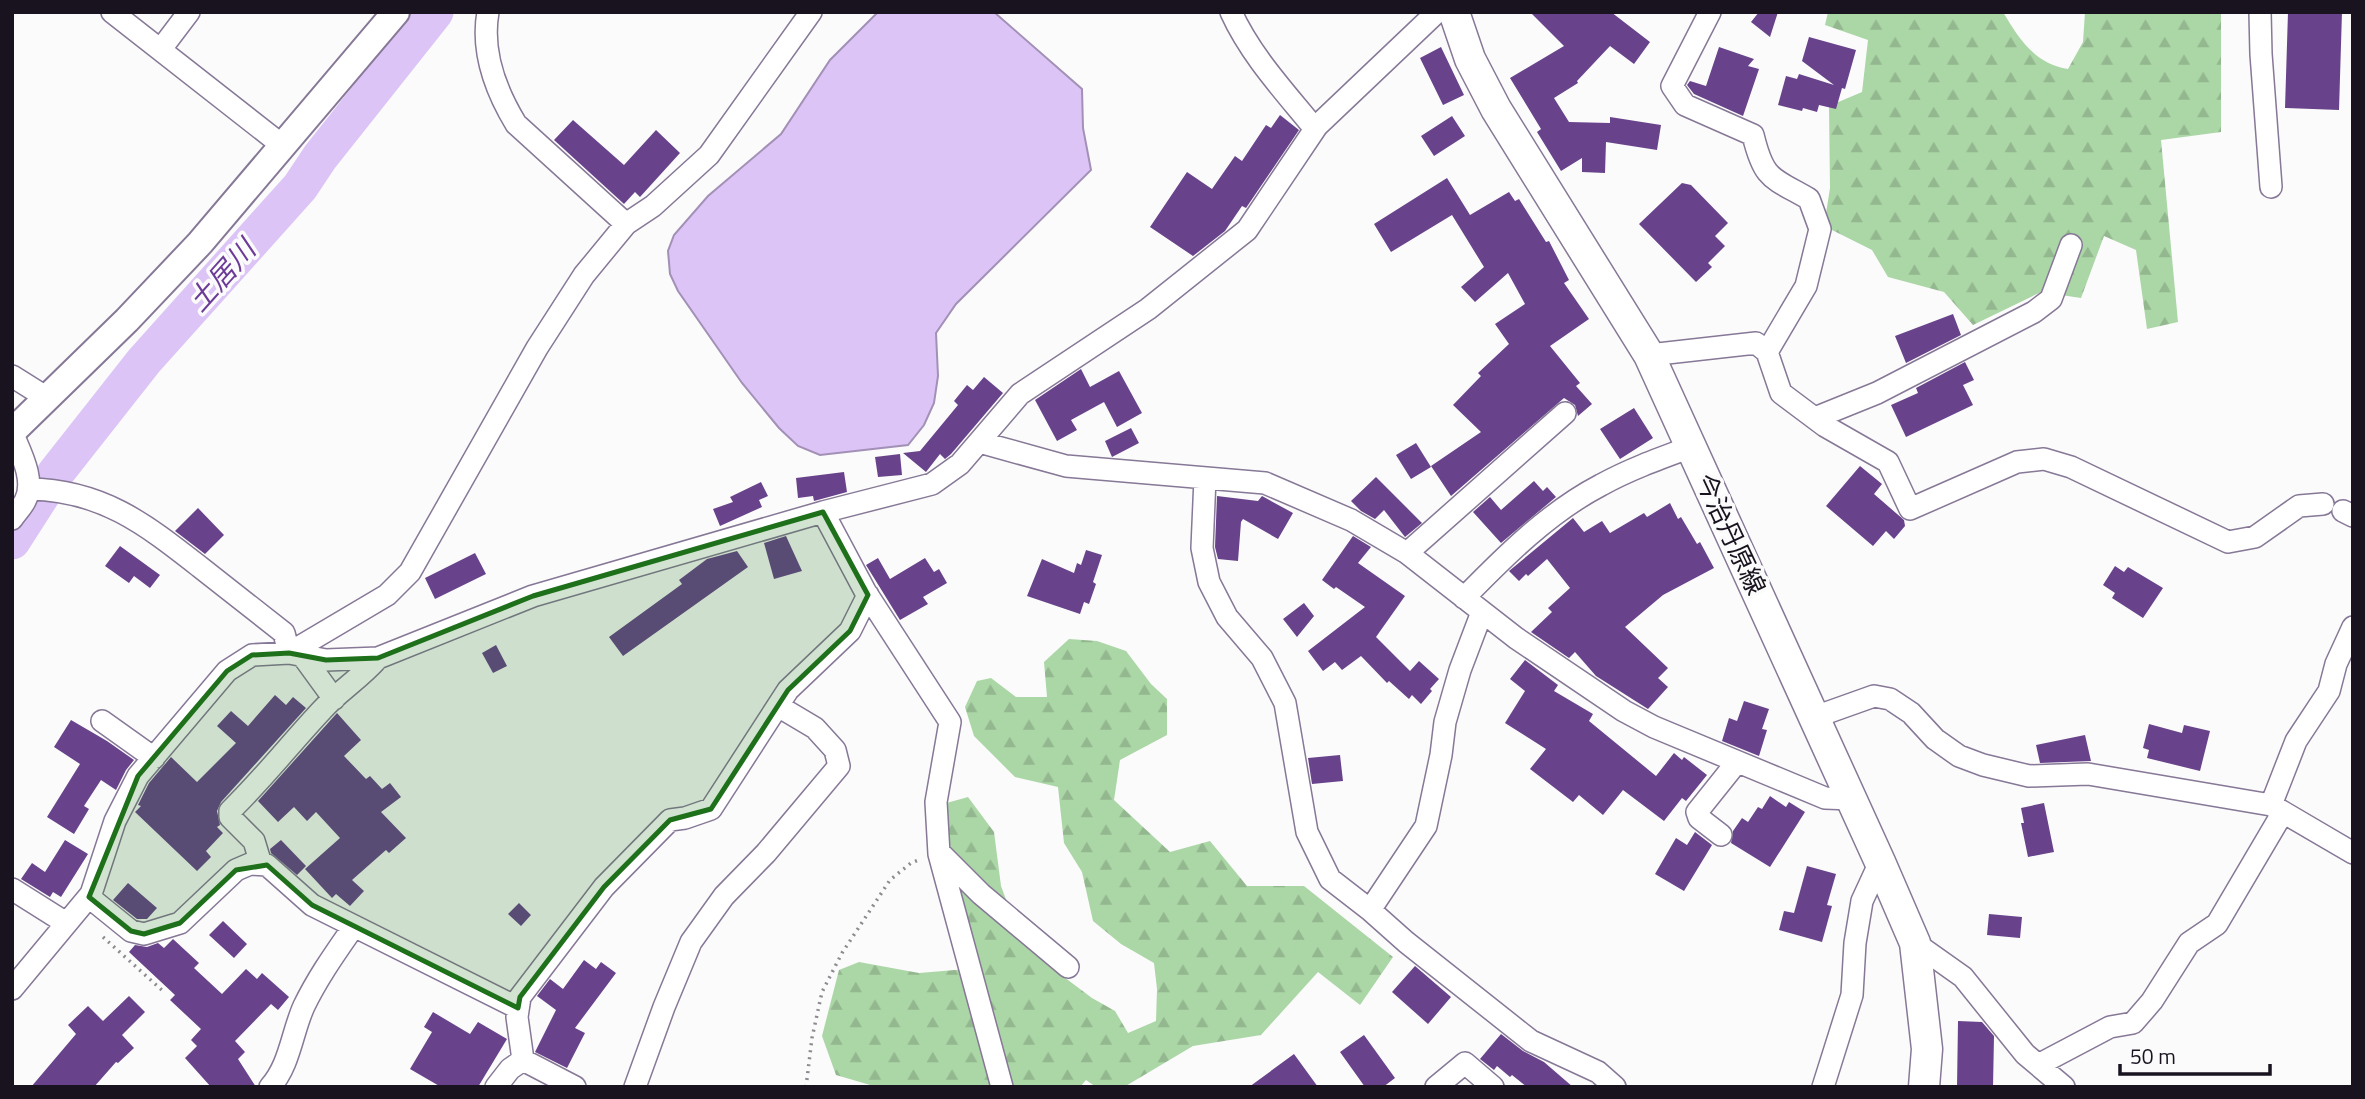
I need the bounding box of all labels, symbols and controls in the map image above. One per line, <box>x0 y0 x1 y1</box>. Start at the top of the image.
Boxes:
water label: 土居川 <box>177 227 267 321</box>
street label: 今治丹原線 <box>1686 467 1776 601</box>
scale bar <box>2120 1032 2270 1076</box>
text: 50 m <box>2130 1040 2176 1072</box>

